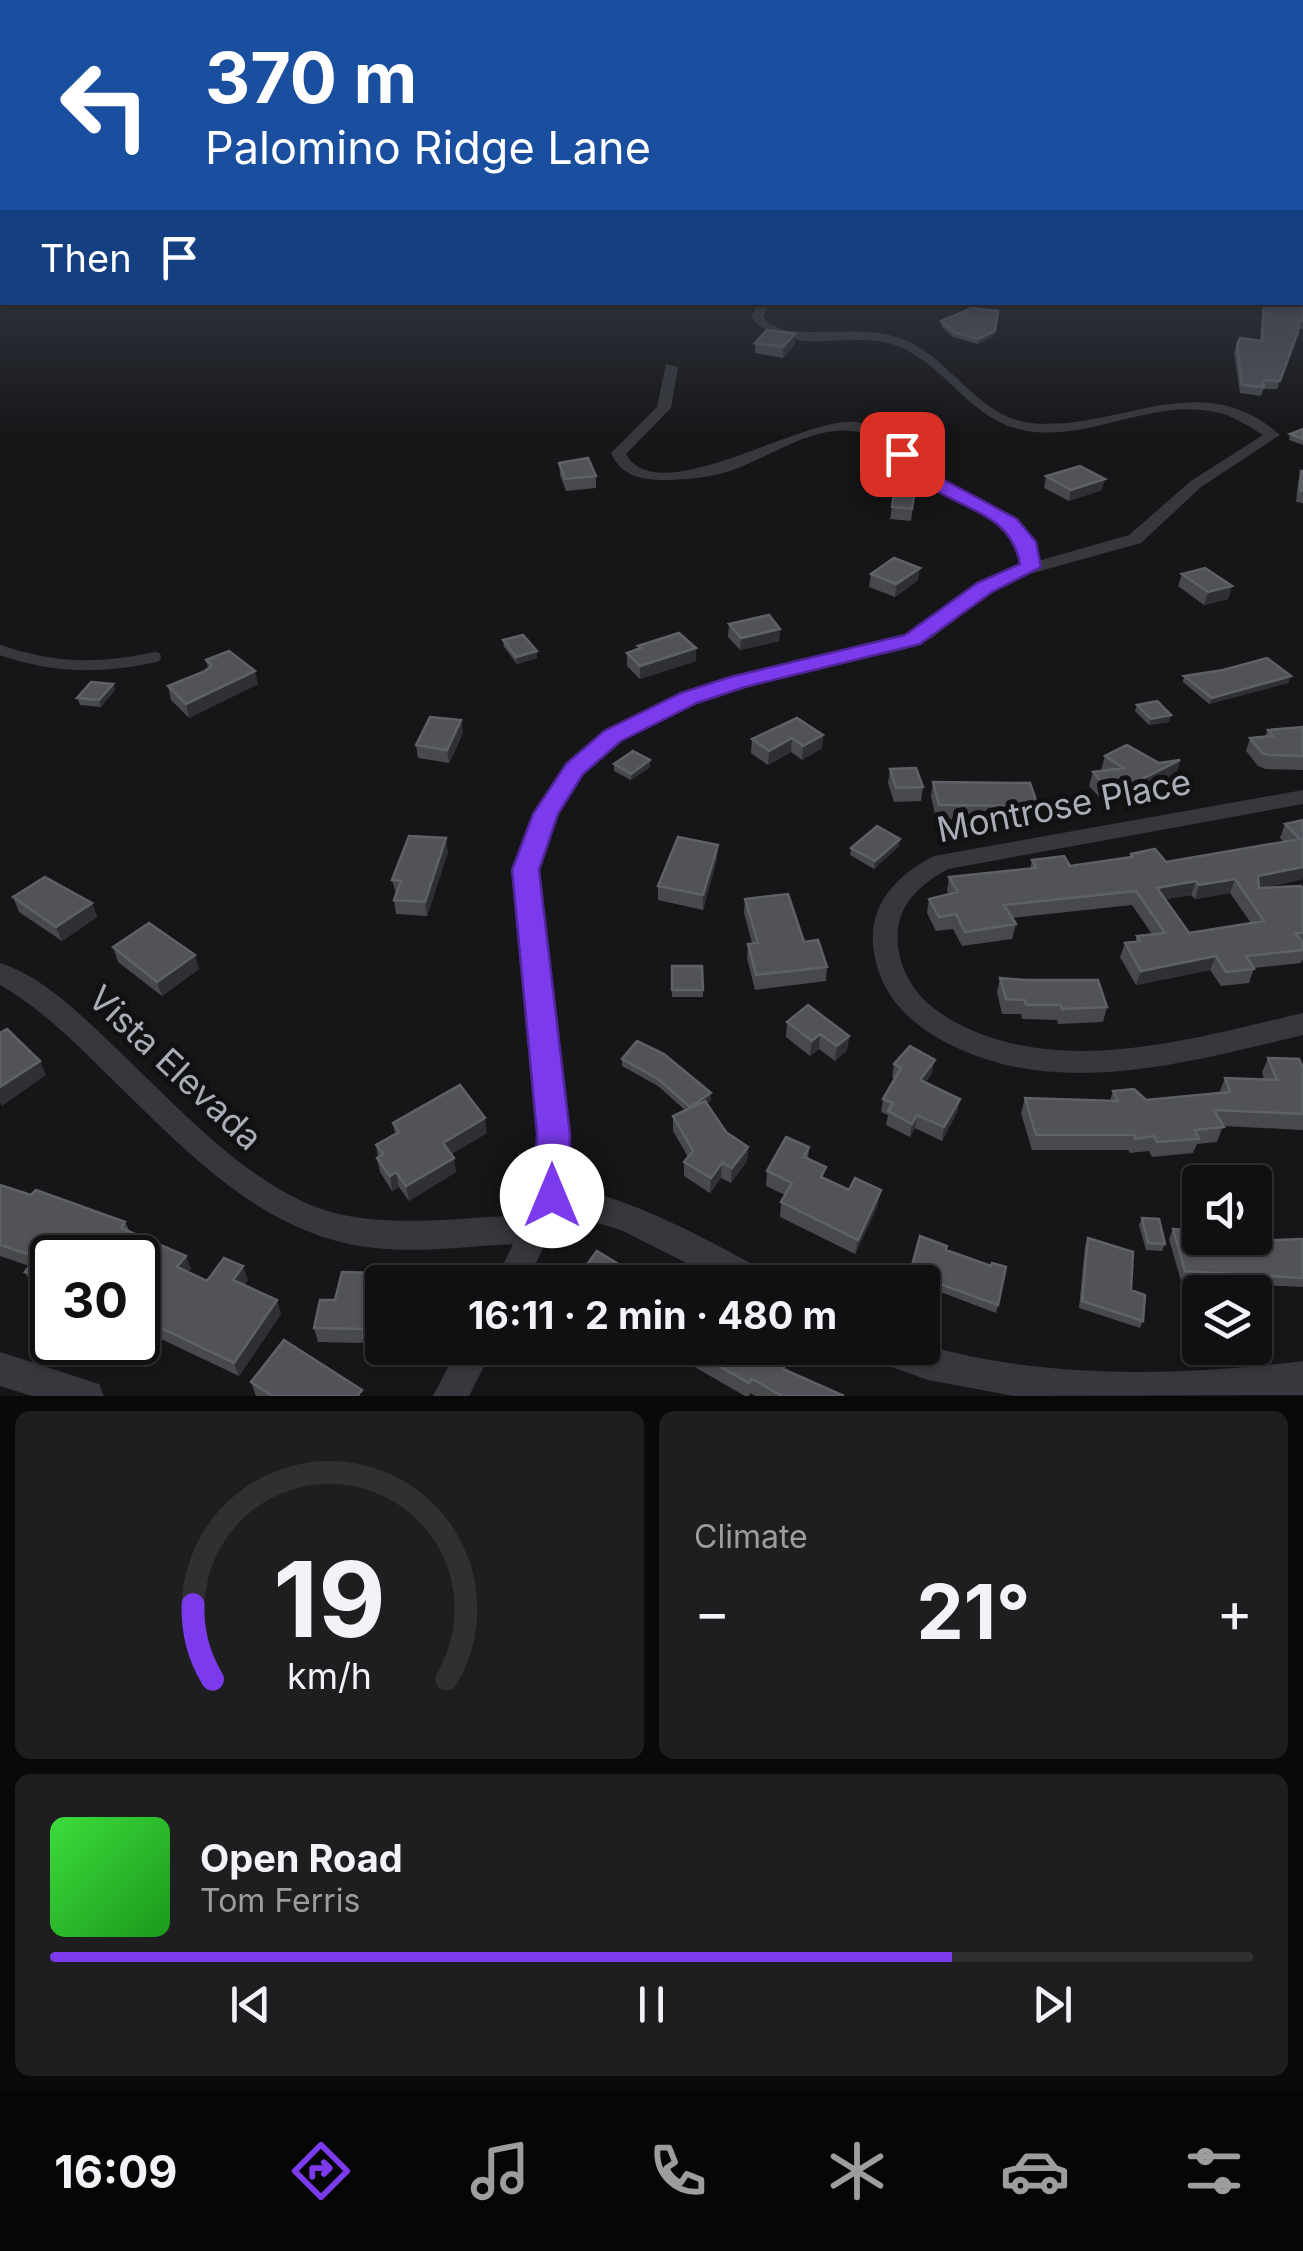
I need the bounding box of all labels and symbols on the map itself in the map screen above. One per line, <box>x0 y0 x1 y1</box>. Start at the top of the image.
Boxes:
pin <box>860 412 945 497</box>
street label: Montrose Place <box>933 760 1194 850</box>
street label: Vista Elevada <box>80 976 271 1158</box>
position arrow <box>500 1144 604 1248</box>
speed limit sign: 30 <box>30 1235 160 1365</box>

